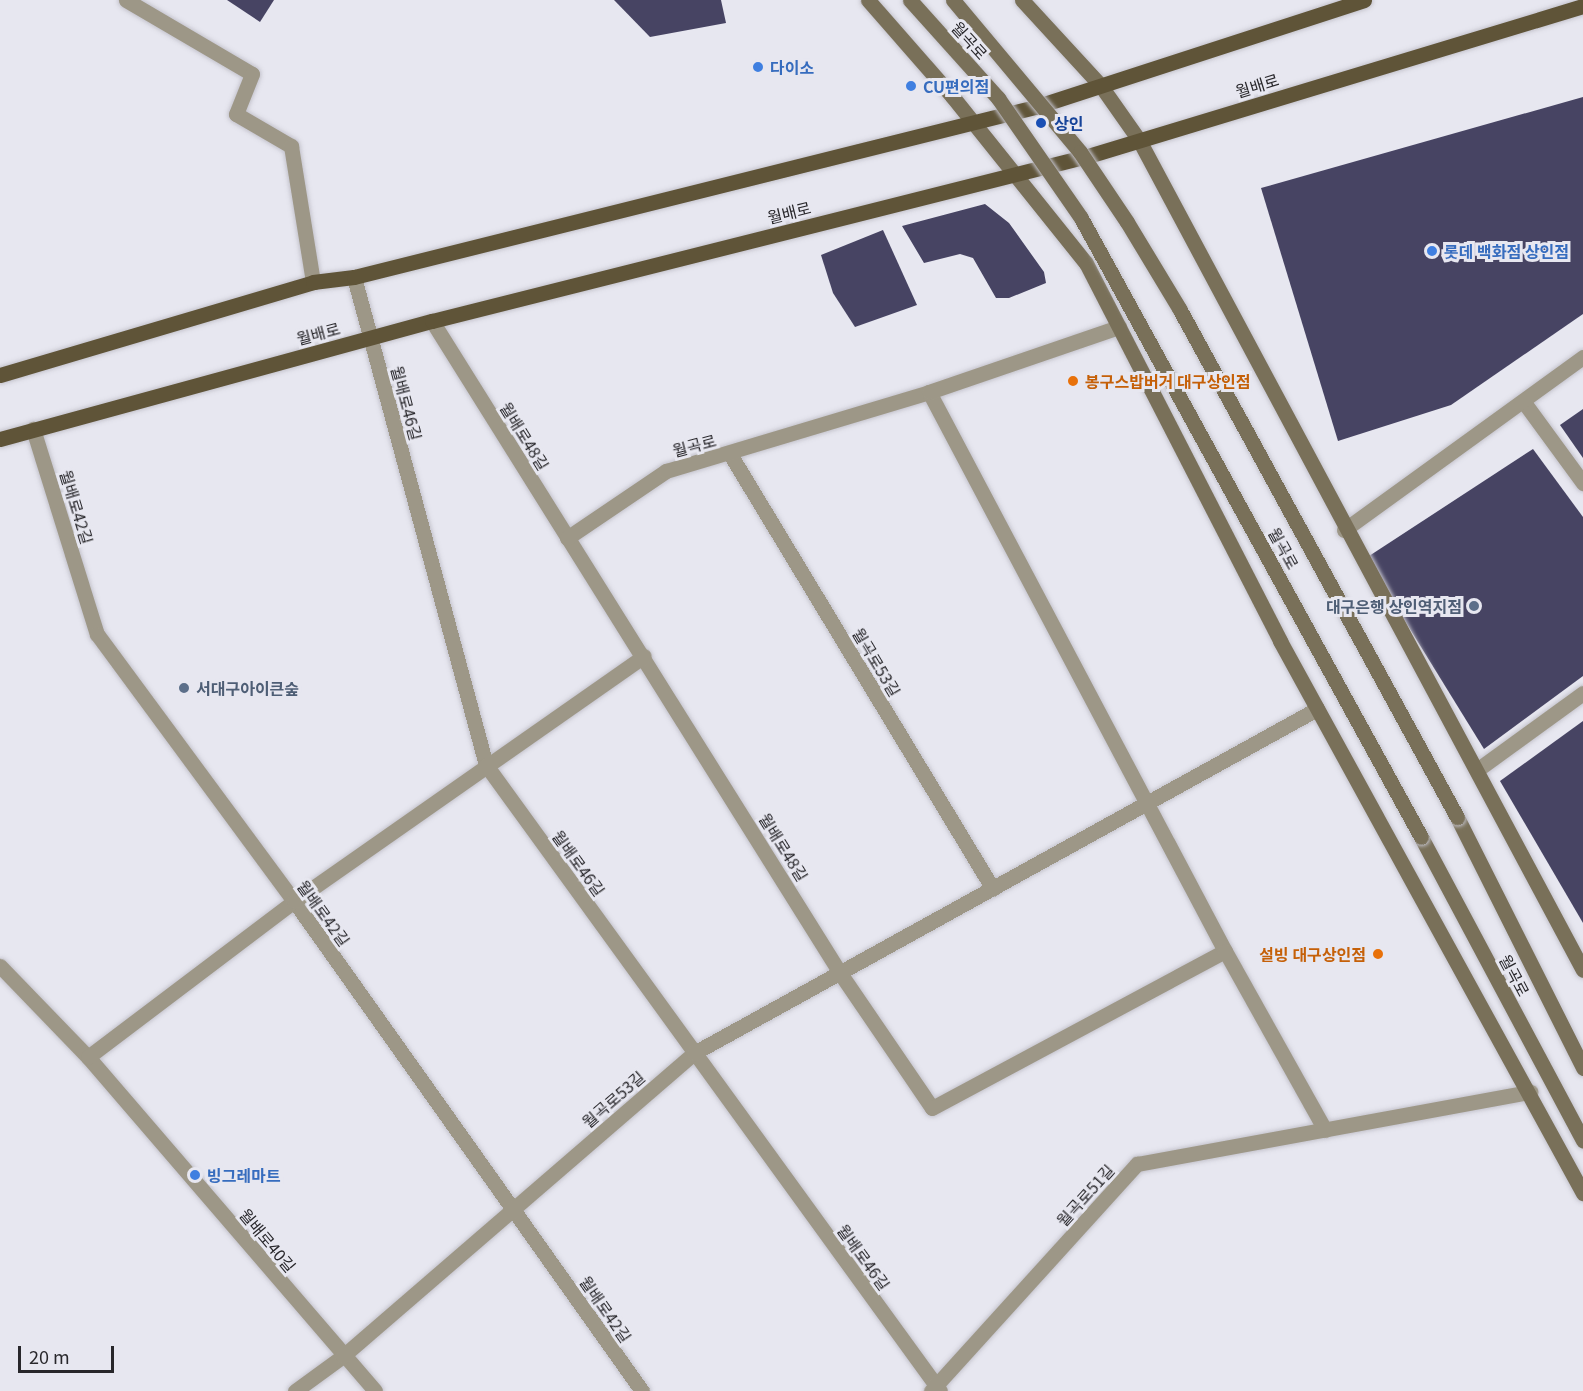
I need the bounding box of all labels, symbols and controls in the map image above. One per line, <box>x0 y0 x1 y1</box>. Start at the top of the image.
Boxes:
street label: 월곡로 <box>948 17 992 63</box>
place label: 다이소 <box>770 57 814 77</box>
marker: 다이소 <box>751 60 765 74</box>
street label: 월배로 <box>1233 69 1281 101</box>
place label: CU편의점 <box>923 76 989 96</box>
marker: CU편의점 <box>904 79 918 93</box>
place label: 상인 <box>1054 113 1083 133</box>
marker: 상인 <box>1032 114 1050 132</box>
street label: 월배로 <box>765 197 813 227</box>
place label: 롯데 백화점 상인점 <box>1444 241 1569 261</box>
marker: 롯데 백화점 상인점 <box>1425 244 1439 258</box>
street label: 월배로 <box>294 318 342 348</box>
street label: 월배로46길 <box>388 364 426 442</box>
place label: 봉구스밥버거 대구상인점 <box>1085 371 1251 391</box>
marker: 봉구스밥버거 대구상인점 <box>1066 374 1080 388</box>
street label: 월배로48길 <box>497 398 553 474</box>
street label: 월곡로 <box>670 430 718 460</box>
street label: 월배로42길 <box>57 468 97 546</box>
street label: 월곡로 <box>1265 524 1303 572</box>
place label: 대구은행 상인역지점 <box>1326 596 1462 616</box>
marker: 대구은행 상인역지점 <box>1467 599 1481 613</box>
street label: 월곡로53길 <box>849 624 905 700</box>
place label: 서대구아이큰숲 <box>196 678 299 698</box>
marker: 서대구아이큰숲 <box>177 681 191 695</box>
street label: 월배로48길 <box>756 809 812 885</box>
street label: 월배로46길 <box>549 826 609 900</box>
street label: 월배로42길 <box>294 876 354 950</box>
place label: 설빙 대구상인점 <box>1259 944 1366 964</box>
marker: 설빙 대구상인점 <box>1371 947 1385 961</box>
street label: 월곡로 <box>1496 951 1534 999</box>
street label: 월곡로53길 <box>578 1067 648 1131</box>
street label: 월곡로51길 <box>1052 1160 1118 1230</box>
place label: 빙그레마트 <box>207 1165 281 1185</box>
marker: 빙그레마트 <box>188 1168 202 1182</box>
street label: 월배로40길 <box>236 1204 300 1276</box>
street label: 월배로46길 <box>834 1220 894 1294</box>
street label: 월배로42길 <box>576 1272 636 1346</box>
scale bar <box>21 1334 117 1372</box>
text: 20 m <box>29 1343 70 1369</box>

